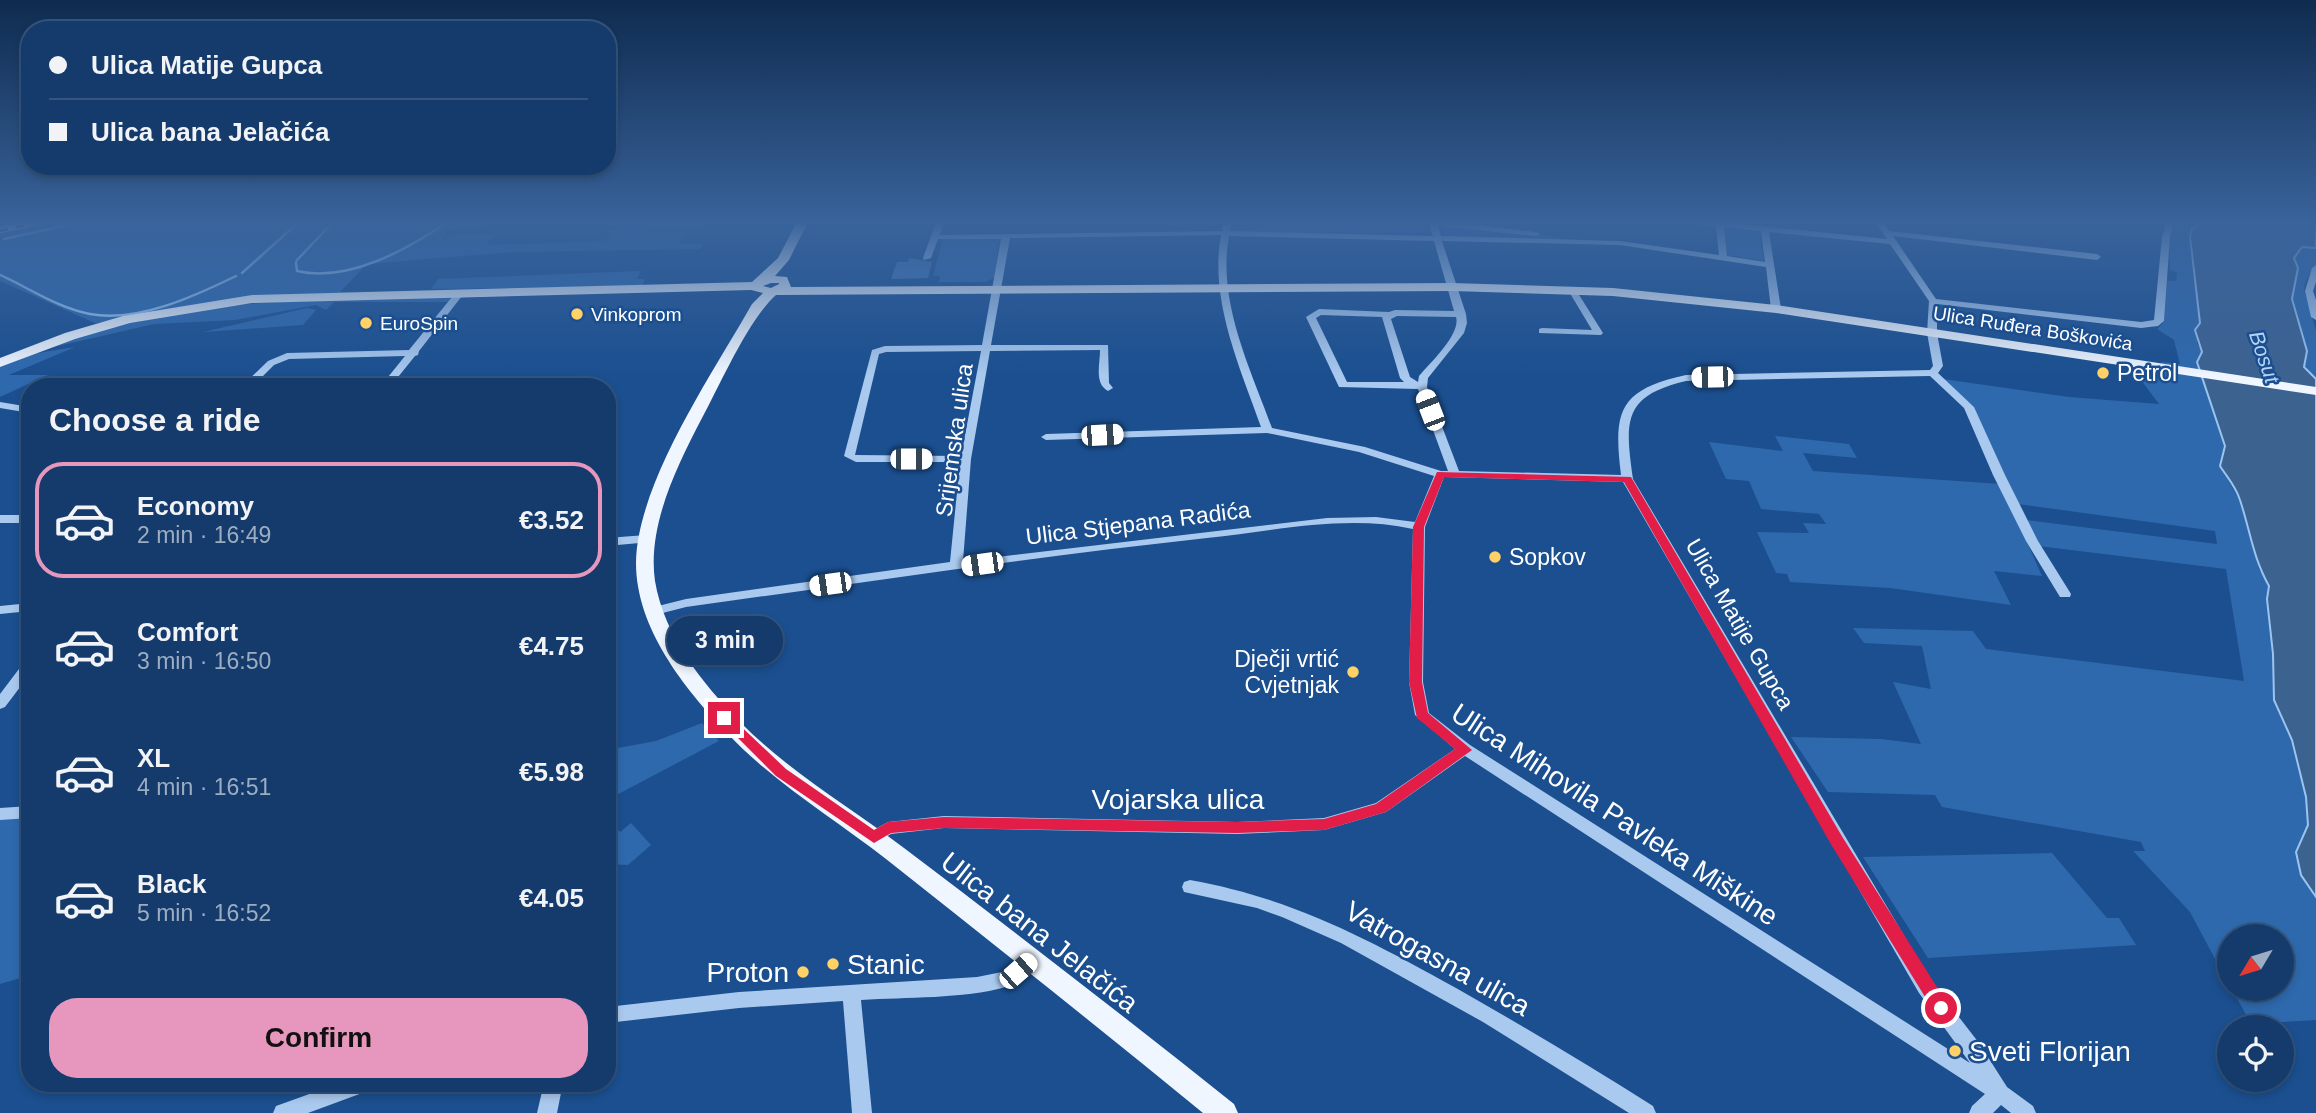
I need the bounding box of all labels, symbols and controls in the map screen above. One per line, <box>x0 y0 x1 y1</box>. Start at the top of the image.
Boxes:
text: Ulica Matije Gupca <box>91 50 322 80</box>
text: Ulica bana Jelačića <box>91 117 329 147</box>
street label: Ulica Ruđera Boškovića <box>1932 302 2135 355</box>
place label: Vinkoprom <box>591 304 681 325</box>
marker: Vinkoprom <box>569 306 585 322</box>
place label: EuroSpin <box>380 313 458 334</box>
marker: EuroSpin <box>358 315 374 331</box>
water label: Bosut <box>2245 328 2284 387</box>
place label: Petrol <box>2117 360 2177 386</box>
street label: Srijemska ulica <box>930 361 978 518</box>
marker: Petrol <box>2095 365 2111 381</box>
car <box>1691 366 1734 388</box>
car <box>1413 387 1448 433</box>
text: Choose a ride <box>49 402 261 438</box>
car <box>1081 423 1124 447</box>
car <box>891 449 933 470</box>
icon: car <box>53 489 116 552</box>
text: Economy <box>137 491 254 521</box>
street label: Ulica Stjepana Radića <box>1024 496 1252 550</box>
text: €3.52 <box>519 505 584 535</box>
text: 2 min · 16:49 <box>137 522 271 548</box>
street label: Ulica Matije Gupca <box>1680 534 1800 714</box>
place label: Sopkov <box>1509 544 1586 570</box>
marker: Sopkov <box>1487 549 1503 565</box>
car <box>960 551 1005 577</box>
car <box>808 571 853 597</box>
icon: car <box>53 615 116 678</box>
callout: 3 min <box>666 616 782 666</box>
text: Comfort <box>137 617 238 647</box>
text: 3 min <box>695 627 755 653</box>
text: €4.75 <box>519 631 584 661</box>
place label: Dječji vrtić Cvjetnjak <box>1234 646 1339 698</box>
text: 3 min · 16:50 <box>137 648 271 674</box>
marker: Dječji vrtić Cvjetnjak <box>1345 664 1361 680</box>
street label: Ulica Mihovila Pavleka Miškine <box>1446 697 1784 932</box>
route end <box>708 702 740 734</box>
icon: car <box>53 741 116 804</box>
text: XL <box>137 743 170 773</box>
text: €5.98 <box>519 757 584 787</box>
text: 4 min · 16:51 <box>137 774 271 800</box>
street label: Vojarska ulica <box>1092 784 1265 815</box>
street label: Ulica bana Jelačića <box>935 846 1145 1019</box>
icon: car <box>53 867 116 930</box>
text: Black <box>137 869 206 899</box>
text: €4.05 <box>519 883 584 913</box>
street label: Vatrogasna ulica <box>1340 895 1536 1022</box>
text: 5 min · 16:52 <box>137 900 271 926</box>
north arrow <box>2217 924 2294 1001</box>
map controls <box>2217 924 2294 1092</box>
place label: Stanic <box>847 949 925 980</box>
car <box>996 949 1041 993</box>
marker: Stanic <box>825 956 841 972</box>
place label: Proton <box>707 957 789 988</box>
marker: Proton <box>795 964 811 980</box>
route start <box>1925 992 1957 1024</box>
button: Confirm <box>49 998 588 1078</box>
button: locate <box>2217 1015 2294 1092</box>
place label: Sveti Florijan <box>1969 1036 2131 1067</box>
marker: Sveti Florijan <box>1947 1043 1963 1059</box>

